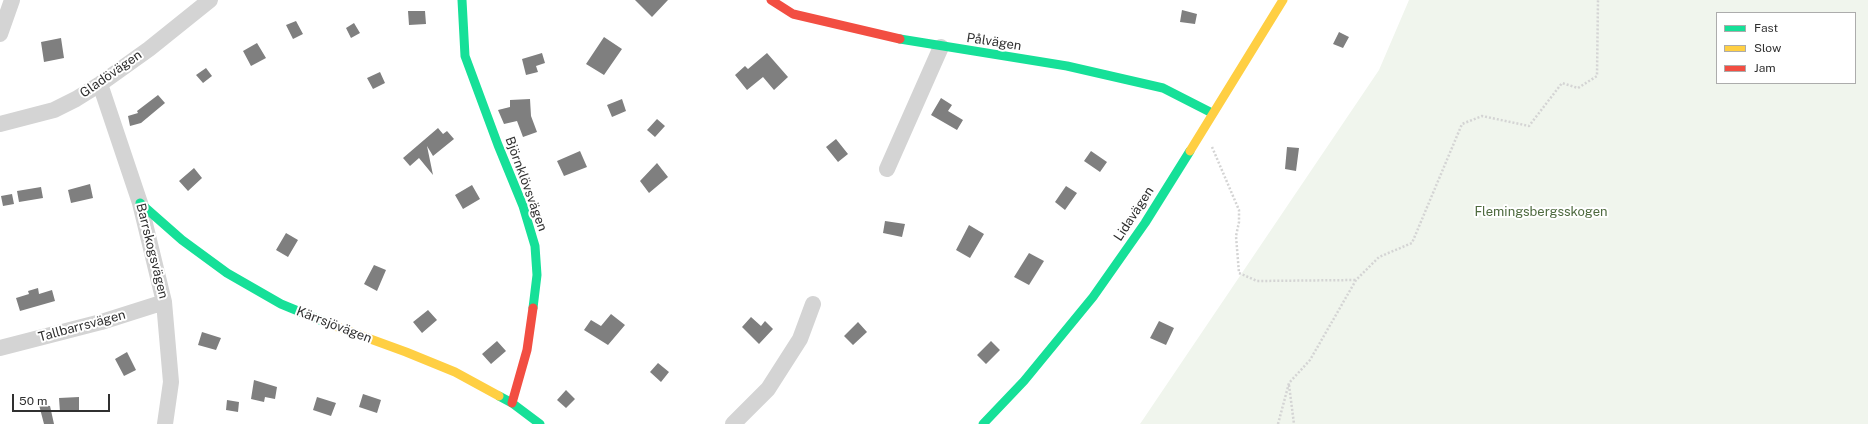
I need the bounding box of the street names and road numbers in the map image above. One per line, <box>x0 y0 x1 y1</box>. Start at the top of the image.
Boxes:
street label: Pålvägen <box>965 30 1023 54</box>
street label: Gladövägen <box>77 47 145 101</box>
street label: Björnklövsvägen <box>502 135 550 233</box>
street label: Lidavägen <box>1111 184 1157 244</box>
street label: Barrskogsvägen <box>133 202 171 300</box>
street label: Kärrsjövägen <box>294 303 374 347</box>
street label: Tallbarrsvägen <box>37 307 127 345</box>

